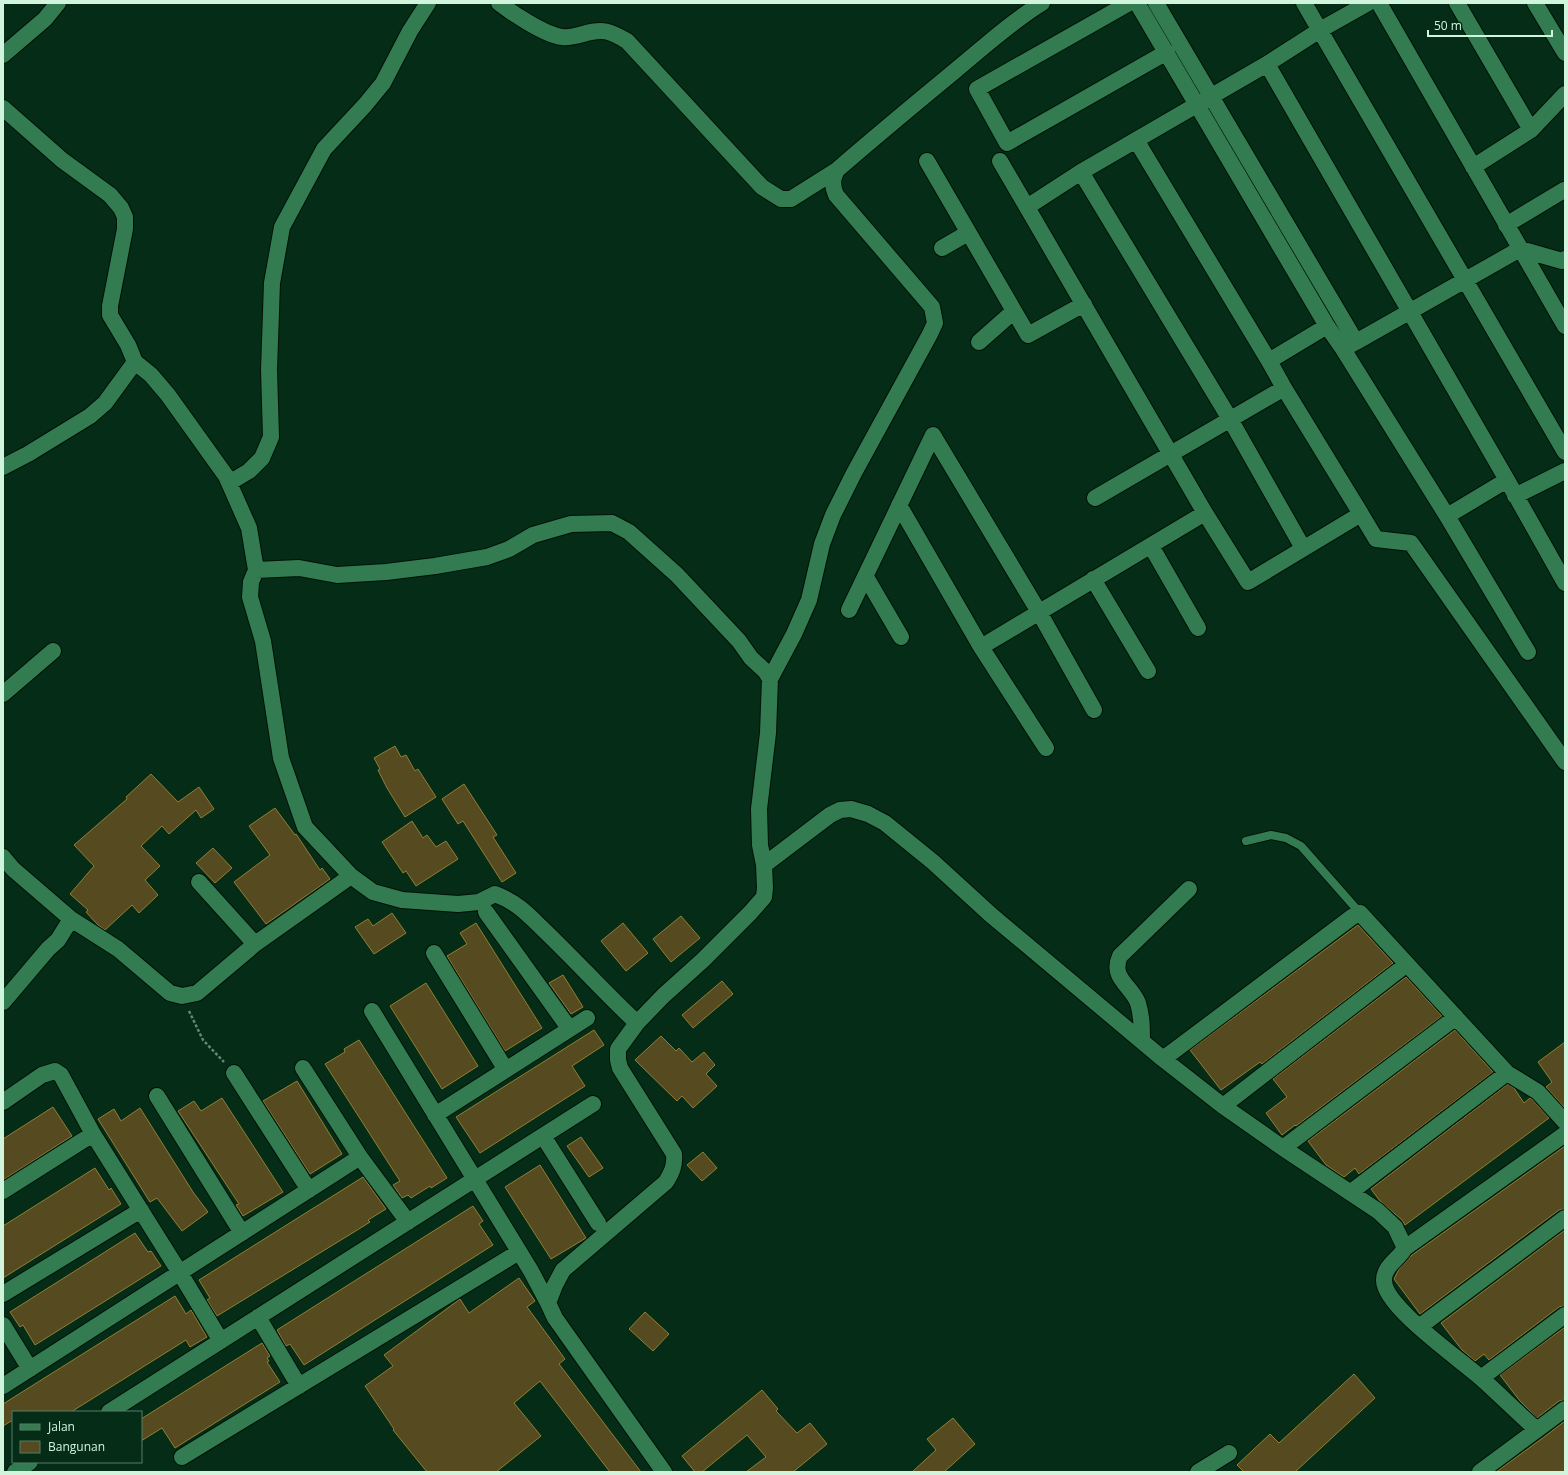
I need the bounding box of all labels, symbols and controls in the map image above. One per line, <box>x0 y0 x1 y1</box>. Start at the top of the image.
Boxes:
scale bar <box>1428 12 1552 38</box>
text: 50 m <box>1434 17 1462 34</box>
legend <box>12 1411 142 1463</box>
text: Jalan <box>47 1418 75 1435</box>
text: Bangunan <box>48 1438 105 1455</box>

